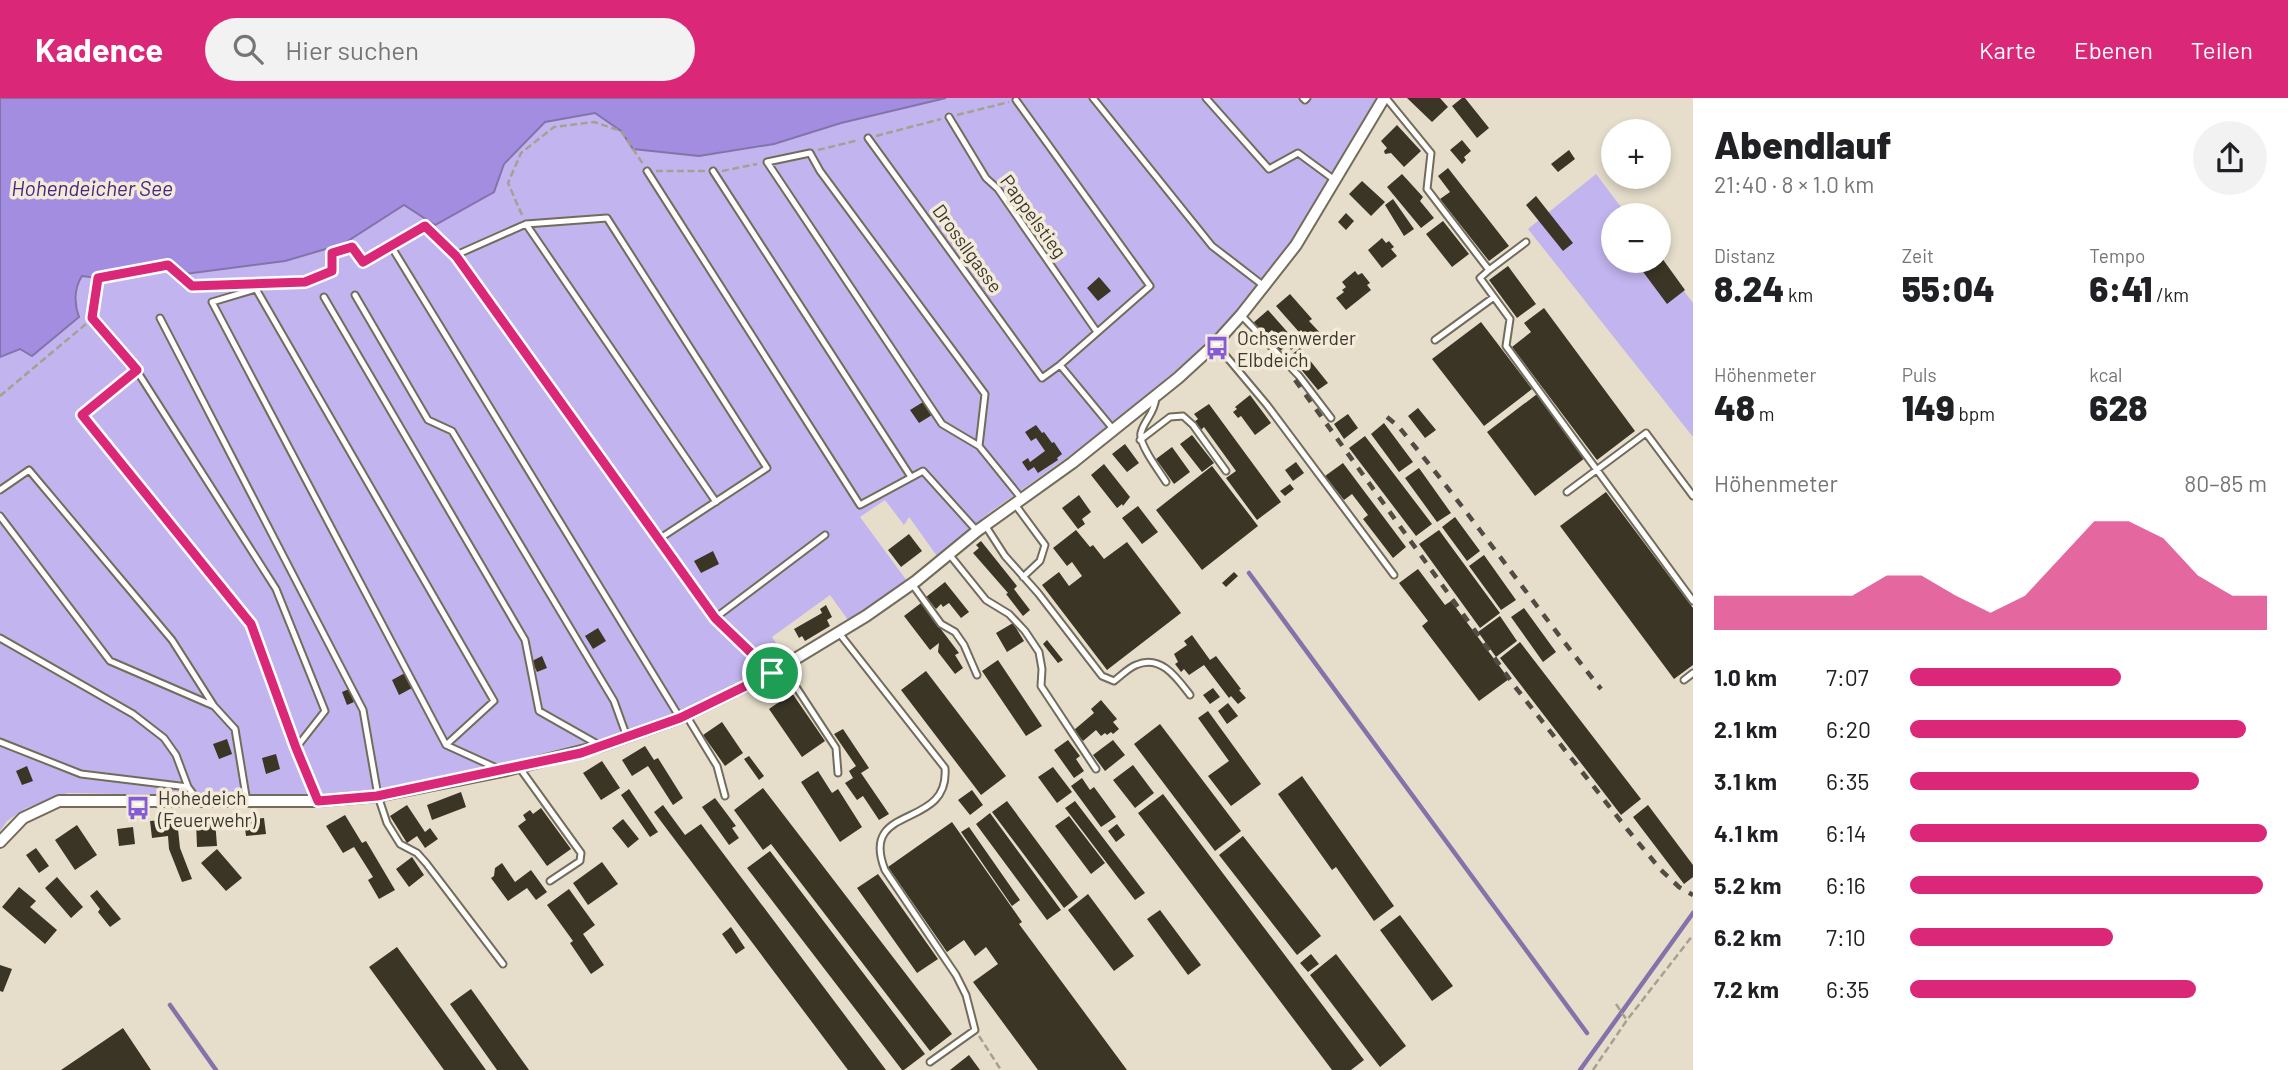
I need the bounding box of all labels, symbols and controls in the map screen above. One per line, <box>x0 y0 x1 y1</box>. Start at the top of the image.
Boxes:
search box <box>205 18 695 81</box>
text: Kadence <box>35 29 163 69</box>
icon: search <box>229 30 267 68</box>
text: Hier suchen <box>285 34 419 65</box>
text: Karte <box>1979 35 2036 64</box>
text: Ebenen <box>2074 35 2153 64</box>
text: Teilen <box>2191 35 2253 64</box>
map controls <box>1601 119 1671 273</box>
button: + <box>1601 119 1671 189</box>
text: Abendlauf <box>1714 121 1891 167</box>
button: share <box>2193 121 2267 195</box>
street label: Pappelstieg <box>996 170 1072 262</box>
text: 21:40 · 8 × 1.0 km <box>1714 170 1874 198</box>
water label: Hohendeicher See <box>11 175 173 200</box>
street label: Drossllgasse <box>928 199 1008 297</box>
button: − <box>1601 203 1671 273</box>
text: Distanz <box>1714 244 1775 267</box>
text: Zeit <box>1902 244 1934 267</box>
text: Tempo <box>2089 244 2145 267</box>
text: 8.24 <box>1714 267 1784 309</box>
text: 55:04 <box>1902 267 1995 309</box>
text: 6:41 <box>2089 267 2152 309</box>
text: km <box>1784 283 1813 306</box>
text: /km <box>2152 283 2189 306</box>
place label: Ochsenwerder Elbdeich <box>1237 326 1356 371</box>
bus stop icon: Ochsenwerder Elbdeich <box>1203 334 1231 362</box>
text: Höhenmeter <box>1714 363 1816 386</box>
text: Puls <box>1902 363 1937 386</box>
text: kcal <box>2089 363 2122 386</box>
text: 48 <box>1714 386 1755 428</box>
text: 149 <box>1902 386 1955 428</box>
text: 628 <box>2089 386 2148 428</box>
text: m <box>1755 402 1775 425</box>
text: bpm <box>1955 402 1995 425</box>
text: Höhenmeter <box>1714 469 1838 497</box>
text: 80–85 m <box>2184 469 2267 497</box>
pin <box>742 643 802 703</box>
icon: arrive <box>753 654 791 692</box>
text: 1.0 km <box>1714 663 1777 691</box>
text: 7:07 <box>1826 663 1869 691</box>
text: 2.1 km <box>1714 715 1777 743</box>
text: 6:20 <box>1826 715 1871 743</box>
text: 3.1 km <box>1714 767 1777 795</box>
text: 6:35 <box>1826 767 1869 795</box>
place label: Hohedeich (Feuerwehr) <box>157 786 258 831</box>
bus stop icon: Hohedeich (Feuerwehr) <box>124 794 152 822</box>
text: 4.1 km <box>1714 819 1778 847</box>
text: 6:14 <box>1826 819 1866 847</box>
text: 5.2 km <box>1714 871 1782 899</box>
text: 6:16 <box>1826 871 1866 899</box>
text: 6.2 km <box>1714 923 1782 951</box>
text: 7:10 <box>1826 923 1866 951</box>
text: 7.2 km <box>1714 975 1779 1003</box>
text: 6:35 <box>1826 975 1869 1003</box>

